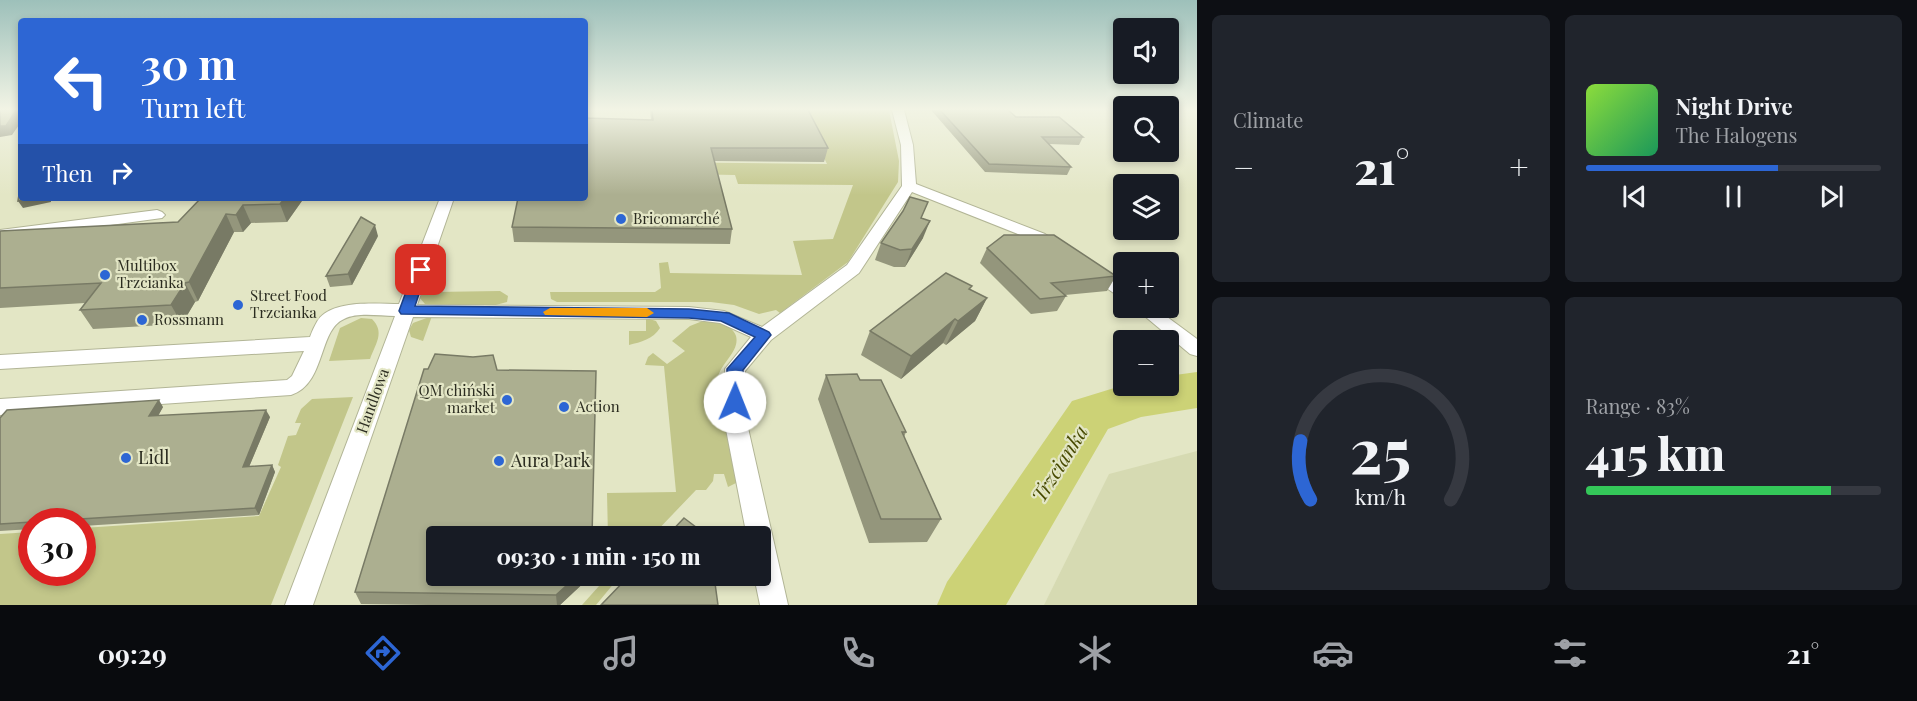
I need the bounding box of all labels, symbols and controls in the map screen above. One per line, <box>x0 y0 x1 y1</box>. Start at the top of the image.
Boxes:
map controls <box>1113 18 1179 396</box>
button: sound <box>1113 18 1179 84</box>
text: 30 m <box>141 35 236 91</box>
icon: left <box>42 42 120 120</box>
text: Turn left <box>141 89 245 125</box>
text: Night Drive <box>1676 91 1793 121</box>
button: search <box>1113 96 1179 162</box>
text: Climate <box>1233 106 1303 133</box>
text: The Halogens <box>1676 121 1798 148</box>
text: 21° <box>1354 136 1409 196</box>
text: − <box>1233 144 1254 188</box>
text: + <box>1509 144 1529 188</box>
icon: right <box>105 156 138 189</box>
text: Then <box>42 158 93 188</box>
button: layers <box>1113 174 1179 240</box>
icon: previous <box>1618 180 1651 213</box>
icon: pause <box>1717 180 1750 213</box>
icon: next <box>1815 180 1848 213</box>
place label: Bricomarché <box>633 208 720 228</box>
marker: Bricomarché <box>614 212 628 226</box>
pin <box>395 244 446 295</box>
button: + <box>1113 252 1179 318</box>
icon: arrive <box>404 253 437 286</box>
place label: Multibox Trzcianka <box>117 255 184 292</box>
marker: Multibox Trzcianka <box>98 268 112 282</box>
place label: Street Food Trzcianka <box>250 285 327 322</box>
marker: Street Food Trzcianka <box>231 298 245 312</box>
place label: Rossmann <box>154 309 224 329</box>
marker: Rossmann <box>135 313 149 327</box>
button: − <box>1113 330 1179 396</box>
street label: Handlowa <box>351 365 393 436</box>
position arrow <box>703 370 767 434</box>
place label: QM chiński market <box>418 380 496 417</box>
text: Range · 83% <box>1586 392 1690 419</box>
marker: QM chiński market <box>500 393 514 407</box>
place label: Action <box>575 396 620 416</box>
marker: Action <box>557 400 571 414</box>
text: 25 <box>1350 406 1411 490</box>
water label: Trzcianka <box>1024 420 1093 507</box>
text: 415 km <box>1586 422 1725 482</box>
place label: Lidl <box>138 445 169 469</box>
place label: Aura Park <box>510 448 591 472</box>
marker: Lidl <box>119 451 133 465</box>
marker: Aura Park <box>492 454 506 468</box>
text: km/h <box>1355 483 1407 511</box>
speed limit sign: 30 <box>18 508 96 586</box>
text: 09:30 · 1 min · 150 m <box>496 541 701 571</box>
icon: directions <box>362 632 404 674</box>
icon: music <box>600 632 642 674</box>
icon: phone <box>837 632 879 674</box>
icon: climate <box>1074 632 1116 674</box>
icon: car <box>1312 632 1354 674</box>
icon: filters <box>1549 632 1591 674</box>
text: 09:29 <box>98 635 167 671</box>
text: 21° <box>1787 635 1819 671</box>

